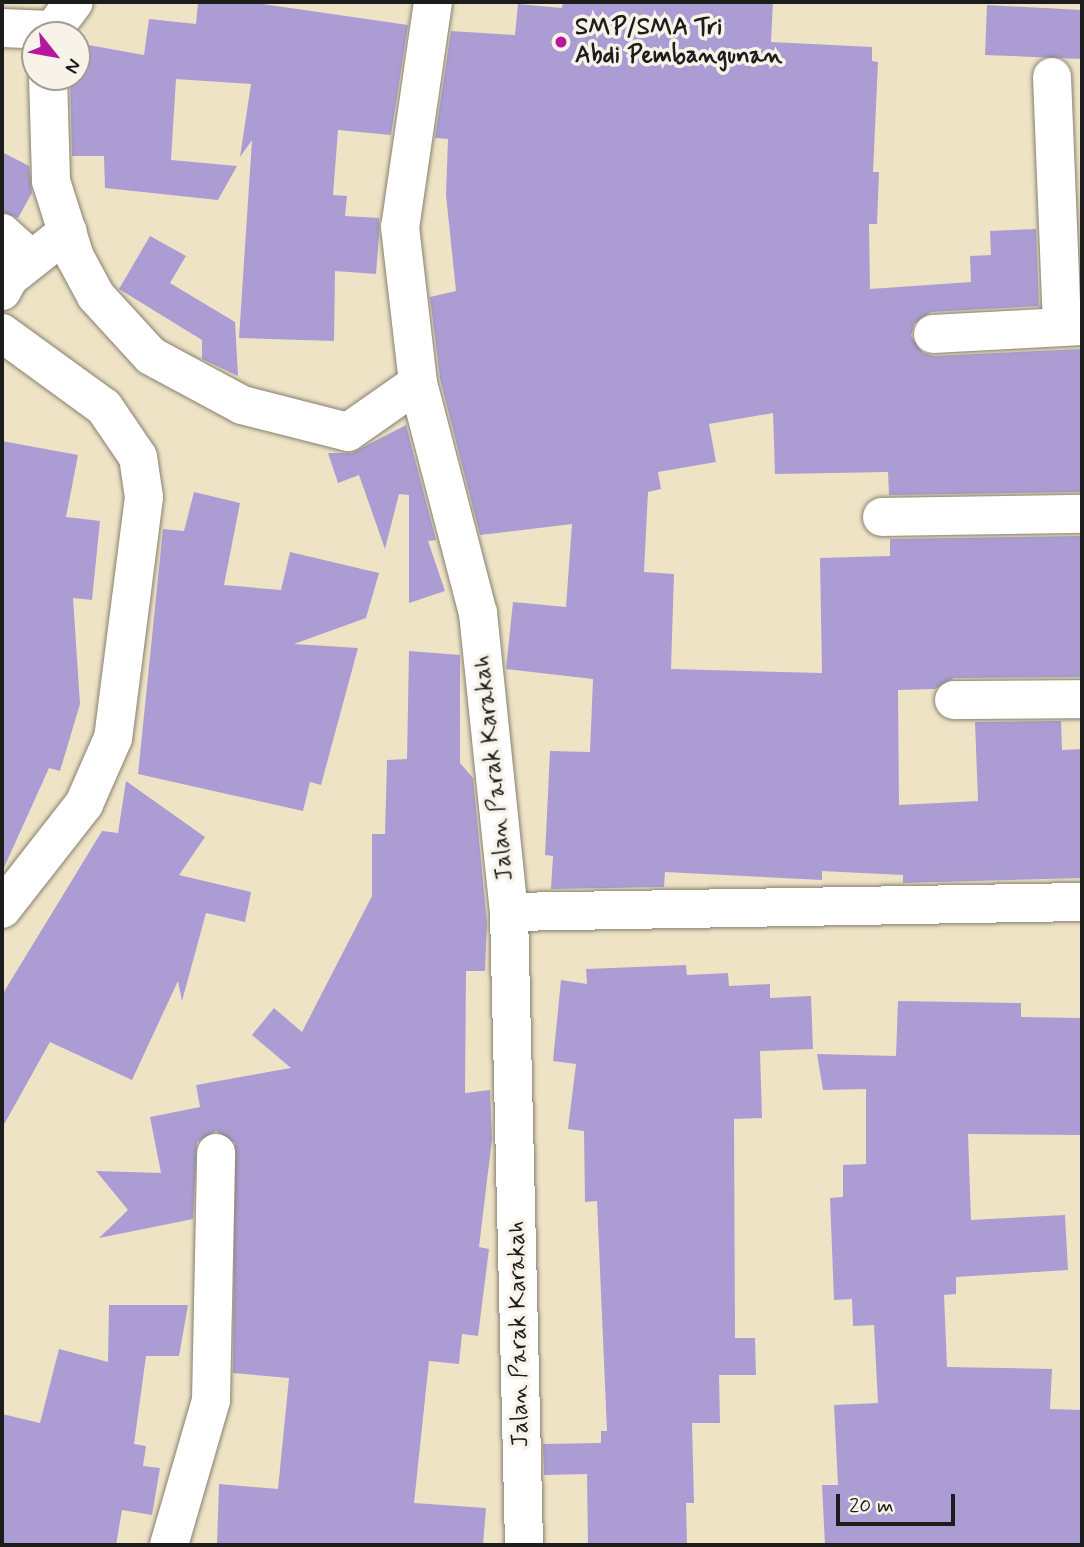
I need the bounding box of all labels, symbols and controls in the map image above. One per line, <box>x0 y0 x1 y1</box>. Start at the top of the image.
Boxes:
place label: SMP/SMA Tri Abdi Pembangunan <box>575 14 778 70</box>
north arrow <box>21 21 91 91</box>
marker: SMP/SMA Tri Abdi Pembangunan <box>553 34 569 50</box>
text: N <box>59 54 87 78</box>
street label: Jalan Parak Karakah <box>468 656 520 880</box>
street label: Jalan Parak Karakah <box>503 1222 535 1446</box>
scale bar <box>839 1480 958 1524</box>
text: 20 m <box>849 1492 894 1520</box>

